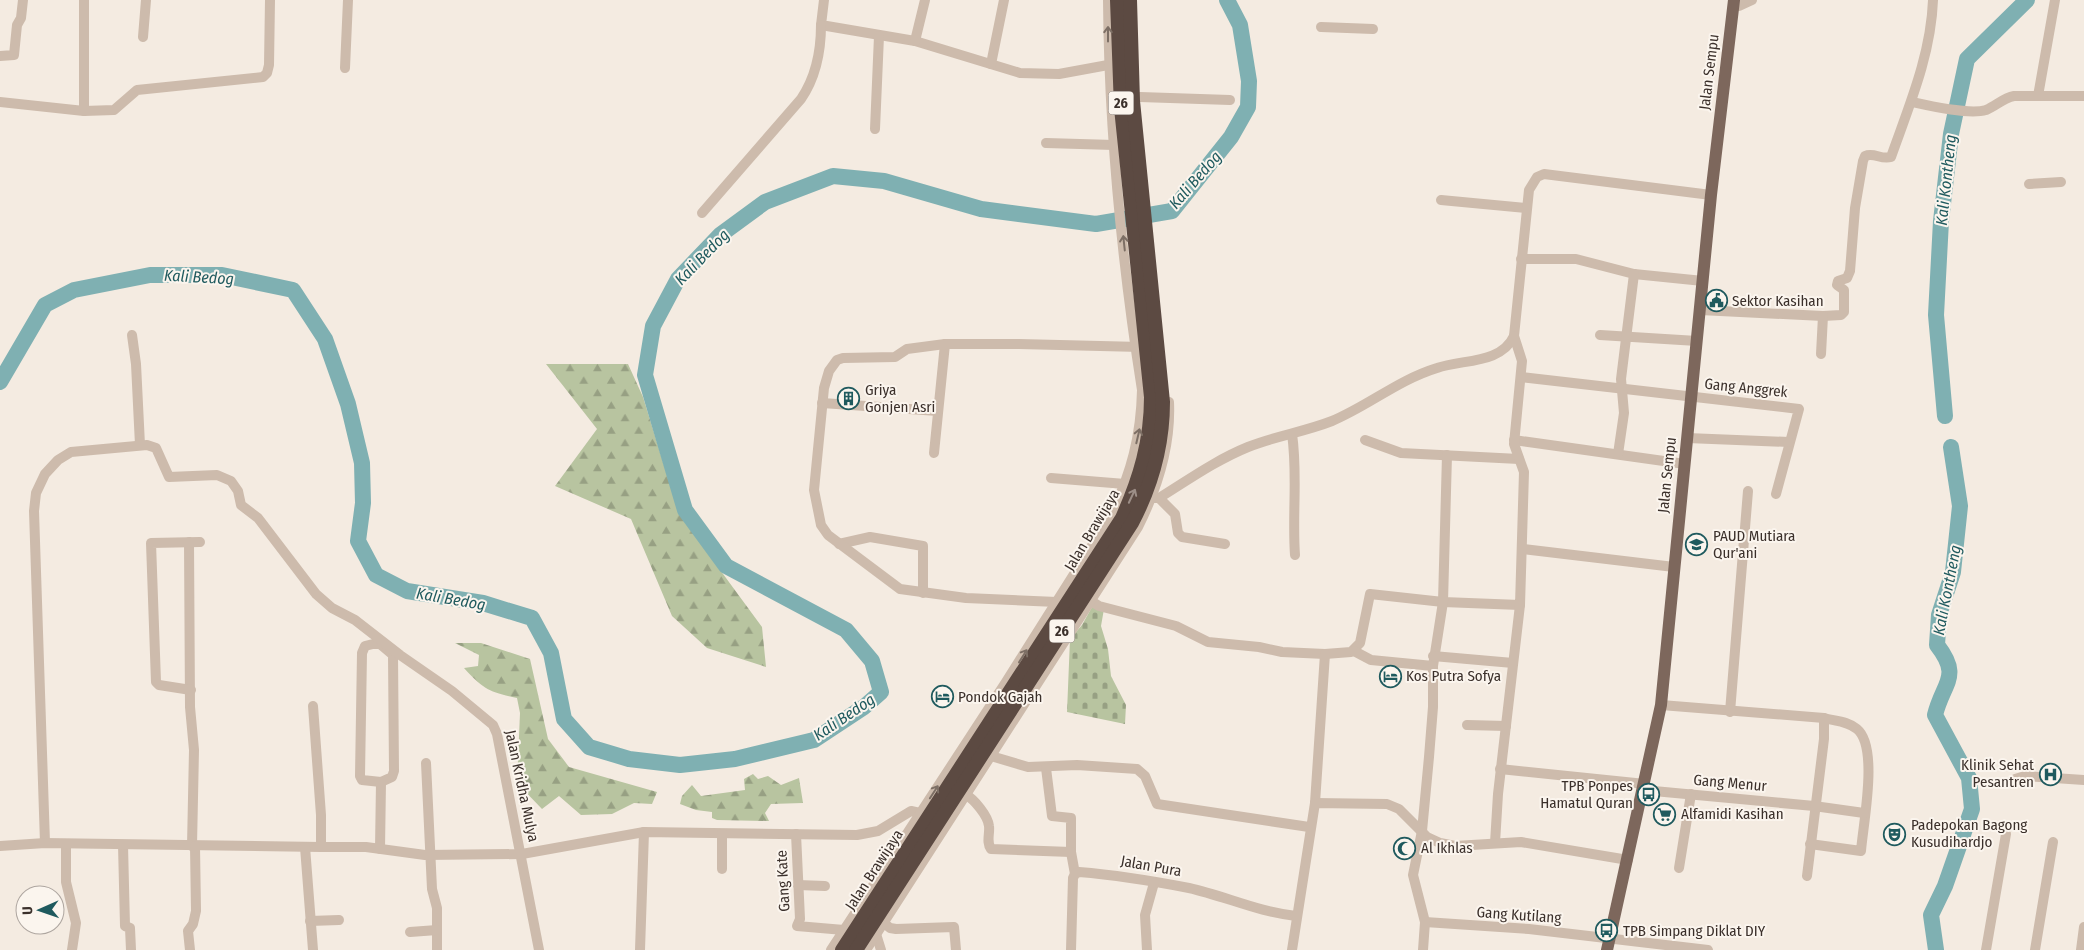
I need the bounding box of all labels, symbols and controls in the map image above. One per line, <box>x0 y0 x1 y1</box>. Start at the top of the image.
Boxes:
one-way arrow <box>1103 26 1113 42</box>
street label: Jalan Sempu <box>1695 33 1723 111</box>
road number: 26 <box>1108 92 1134 115</box>
water label: Kali Kontheng <box>1932 134 1960 226</box>
water label: Kali Bedog <box>1165 147 1225 213</box>
water label: Kali Bedog <box>671 225 733 289</box>
one-way arrow <box>1119 235 1129 251</box>
water label: Kali Bedog <box>164 266 234 288</box>
public building icon: Sektor Kasihan <box>1704 289 1728 313</box>
place label: Sektor Kasihan <box>1732 292 1824 310</box>
street label: Gang Anggrek <box>1704 375 1788 401</box>
place label: Griya Gonjen Asri <box>865 381 935 416</box>
building icon: Griya Gonjen Asri <box>837 387 861 411</box>
one-way arrow <box>1134 428 1143 444</box>
street label: Jalan Sempu <box>1654 436 1680 514</box>
street label: Jalan Brawijaya <box>1060 486 1124 574</box>
one-way arrow <box>1127 489 1137 504</box>
place label: PAUD Mutiara Qur'ani <box>1713 527 1795 562</box>
school or university icon: PAUD Mutiara Qur'ani <box>1685 533 1709 557</box>
water label: Kali Kontheng <box>1929 543 1965 637</box>
water label: Kali Bedog <box>415 584 487 614</box>
road number: 26 <box>1050 620 1074 642</box>
one-way arrow <box>1018 649 1028 663</box>
hotel icon: Kos Putra Sofya <box>1378 664 1402 688</box>
place label: Kos Putra Sofya <box>1406 667 1501 685</box>
hotel icon: Pondok Gajah <box>930 685 954 709</box>
place label: Pondok Gajah <box>958 688 1042 706</box>
water label: Kali Bedog <box>810 690 878 744</box>
street label: Jalan Kridha Mulya <box>501 728 543 844</box>
place label: Klinik Sehat Pesantren <box>1961 756 2034 791</box>
hospital icon: Klinik Sehat Pesantren <box>2038 762 2062 786</box>
street label: Gang Menur <box>1693 771 1768 795</box>
place label: TPB Ponpes Hamatul Quran <box>1540 777 1633 812</box>
bus stop icon: TPB Ponpes Hamatul Quran <box>1637 783 1661 807</box>
one-way arrow <box>929 785 939 799</box>
supermarket icon: Alfamidi Kasihan <box>1653 802 1677 826</box>
place label: Alfamidi Kasihan <box>1681 805 1784 823</box>
place label: Padepokan Bagong Kusudihardjo <box>1911 816 2027 851</box>
theatre icon: Padepokan Bagong Kusudihardjo <box>1883 822 1907 846</box>
street label: Jalan Brawijaya <box>841 826 907 914</box>
mosque icon: Al Ikhlas <box>1393 836 1417 860</box>
place label: Al Ikhlas <box>1421 839 1473 857</box>
street label: Gang Kate <box>772 850 794 912</box>
street label: Jalan Pura <box>1119 852 1183 880</box>
north arrow <box>15 885 65 935</box>
street label: Gang Kutilang <box>1476 903 1562 927</box>
text: U <box>19 906 36 915</box>
bus stop icon: TPB Simpang Diklat DIY <box>1595 919 1619 943</box>
place label: TPB Simpang Diklat DIY <box>1623 922 1766 940</box>

